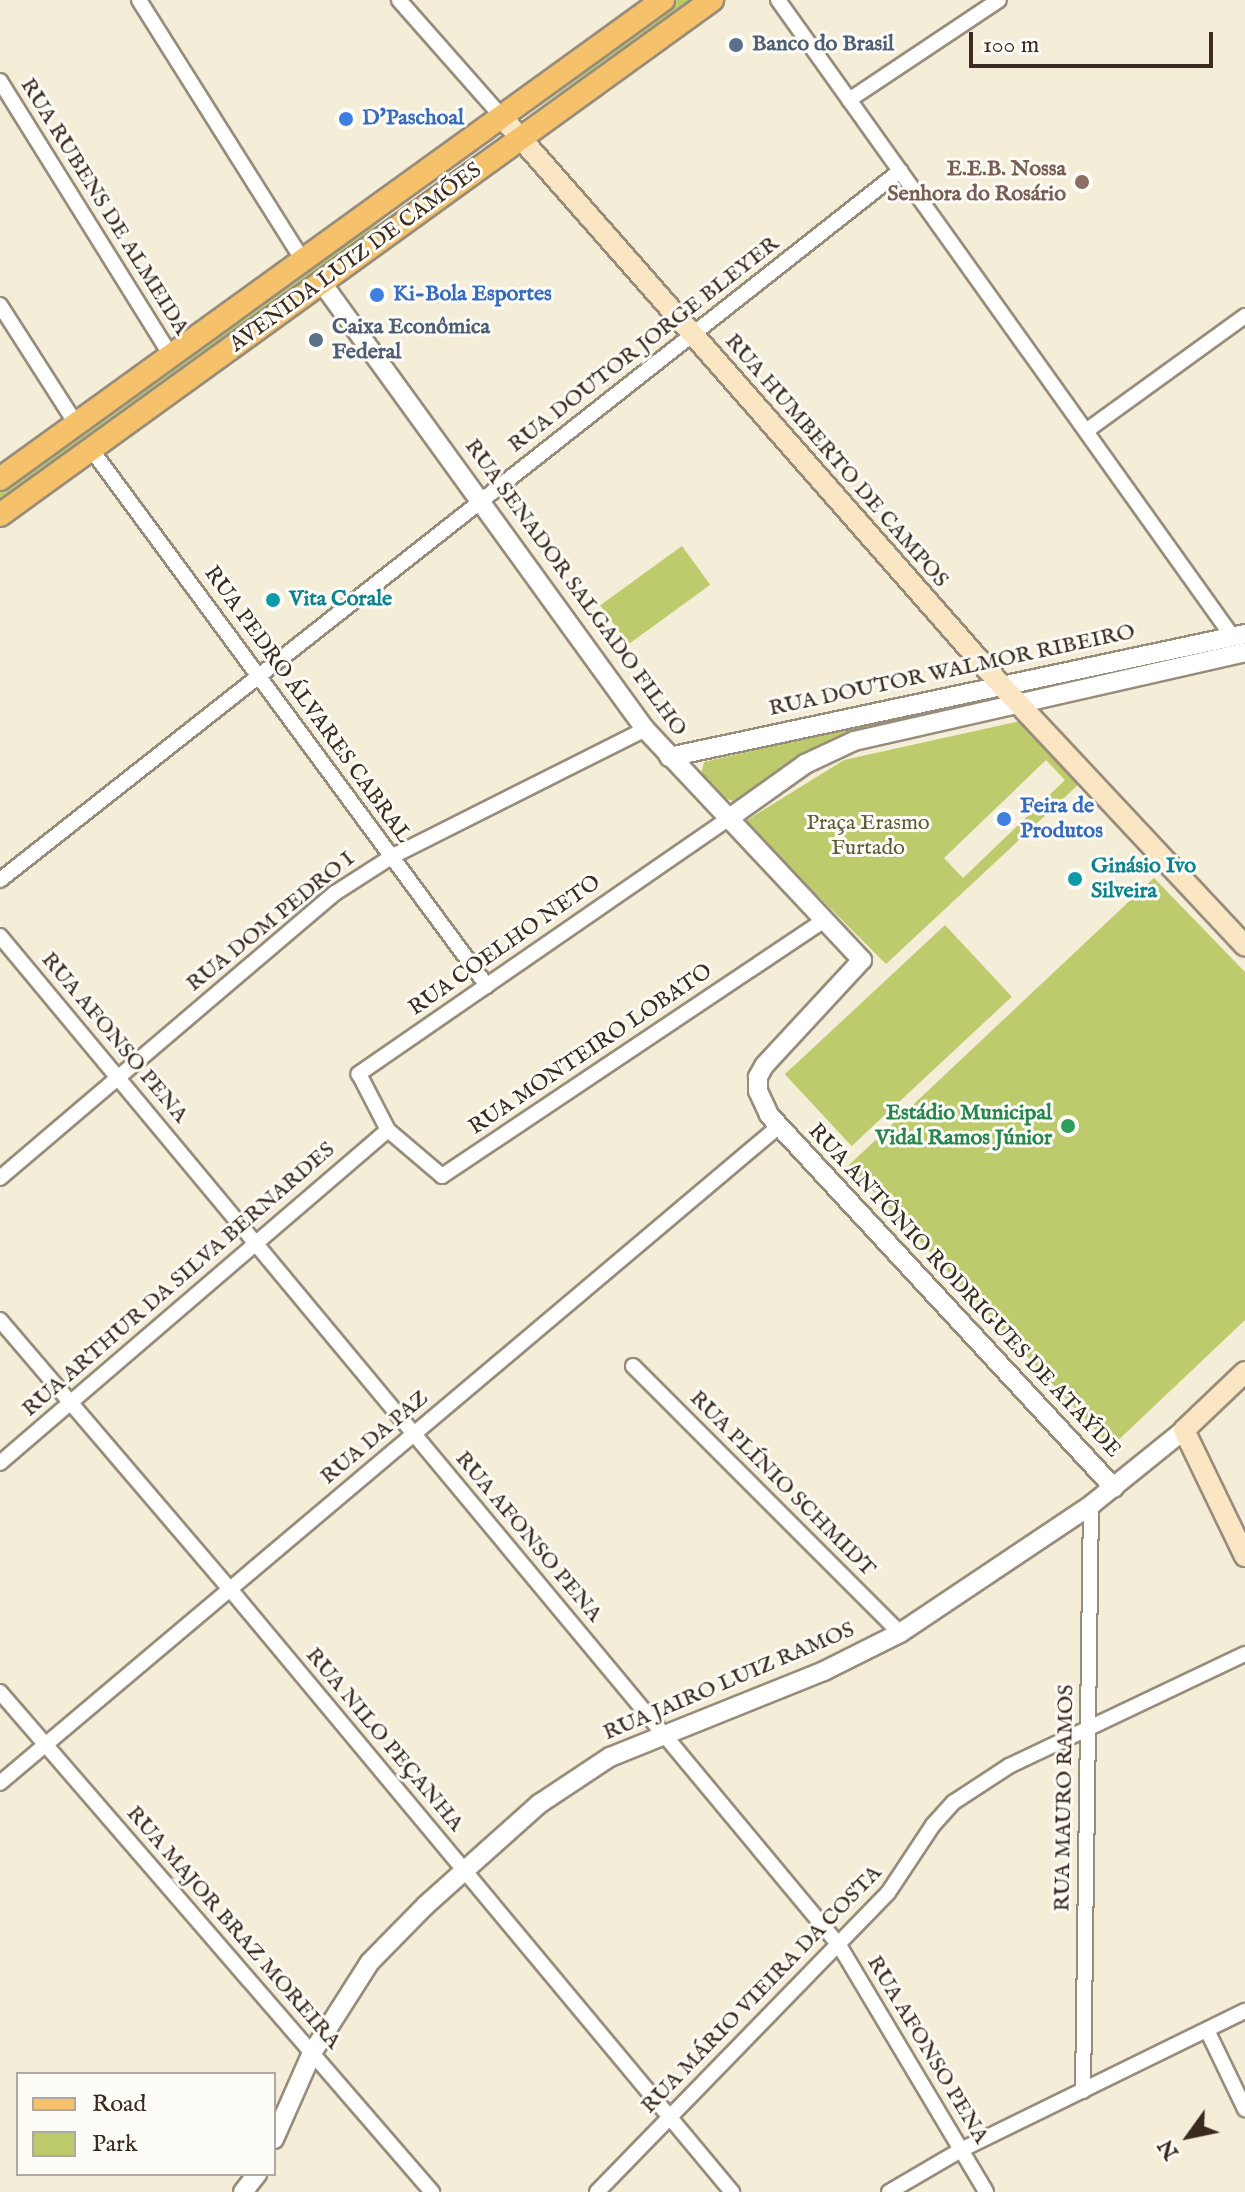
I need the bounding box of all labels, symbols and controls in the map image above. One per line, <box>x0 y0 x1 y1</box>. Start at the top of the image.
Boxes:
scale bar <box>973 16 1217 66</box>
text: 100 m <box>983 30 1039 61</box>
place label: Banco do Brasil <box>752 32 894 58</box>
marker: Banco do Brasil <box>727 36 745 54</box>
street label: RUA RUBENS DE ALMEIDA <box>14 74 194 340</box>
place label: D'Paschoal <box>362 106 464 132</box>
marker: D'Paschoal <box>337 110 355 128</box>
place label: E.E.B. Nossa Senhora do Rosário <box>887 156 1066 208</box>
street label: AVENIDA LUIZ DE CAMÕES <box>225 158 487 358</box>
marker: E.E.B. Nossa Senhora do Rosário <box>1073 173 1091 191</box>
street label: RUA DOUTOR JORGE BLEYER <box>503 231 785 459</box>
place label: Ki-Bola Esportes <box>393 282 552 308</box>
marker: Ki-Bola Esportes <box>368 286 386 304</box>
place label: Caixa Econômica Federal <box>332 314 490 366</box>
street label: RUA HUMBERTO DE CAMPOS <box>719 329 953 593</box>
marker: Caixa Econômica Federal <box>307 331 325 349</box>
street label: RUA SENADOR SALGADO FILHO <box>458 434 692 742</box>
street label: RUA PEDRO ÁLVARES CABRAL <box>198 561 416 849</box>
place label: Vita Corale <box>289 587 392 613</box>
marker: Vita Corale <box>264 591 282 609</box>
street label: RUA DOUTOR WALMOR RIBEIRO <box>767 619 1137 723</box>
place label: Feira de Produtos <box>1020 793 1103 844</box>
park label: Praça Erasmo Furtado <box>806 810 930 862</box>
marker: Feira de Produtos <box>995 810 1013 828</box>
street label: RUA DOM PEDRO I <box>182 846 360 998</box>
place label: Ginásio Ivo Silveira <box>1091 853 1196 904</box>
street label: RUA COELHO NETO <box>404 870 606 1022</box>
marker: Ginásio Ivo Silveira <box>1066 870 1084 888</box>
street label: RUA AFONSO PENA <box>35 947 193 1129</box>
street label: RUA MONTEIRO LOBATO <box>464 959 718 1141</box>
place label: Estádio Municipal Vidal Ramos Júnior <box>875 1100 1052 1152</box>
marker: Estádio Municipal Vidal Ramos Júnior <box>1059 1117 1077 1135</box>
street label: RUA ANTÔNIO RODRIGUES DE ATAÝDE <box>802 1119 1126 1463</box>
street label: RUA ARTHUR DA SILVA BERNARDES <box>17 1137 341 1423</box>
street label: RUA DA PAZ <box>316 1385 434 1491</box>
street label: RUA PLÍNIO SCHMIDT <box>684 1386 880 1582</box>
street label: RUA AFONSO PENA <box>449 1446 607 1628</box>
street label: RUA JAIRO LUIZ RAMOS <box>599 1617 859 1747</box>
street label: RUA NILO PEÇANHA <box>299 1643 469 1837</box>
street label: RUA MAURO RAMOS <box>1050 1684 1080 1912</box>
street label: RUA MAJOR BRAZ MOREIRA <box>120 1801 346 2055</box>
street label: RUA MÁRIO VIEIRA DA COSTA <box>636 1860 888 2120</box>
street label: RUA AFONSO PENA <box>860 1951 994 2149</box>
legend <box>16 2072 276 2176</box>
text: Road <box>92 2089 146 2120</box>
north arrow <box>1149 2096 1229 2176</box>
text: Park <box>92 2129 138 2160</box>
text: N <box>1152 2133 1186 2165</box>

